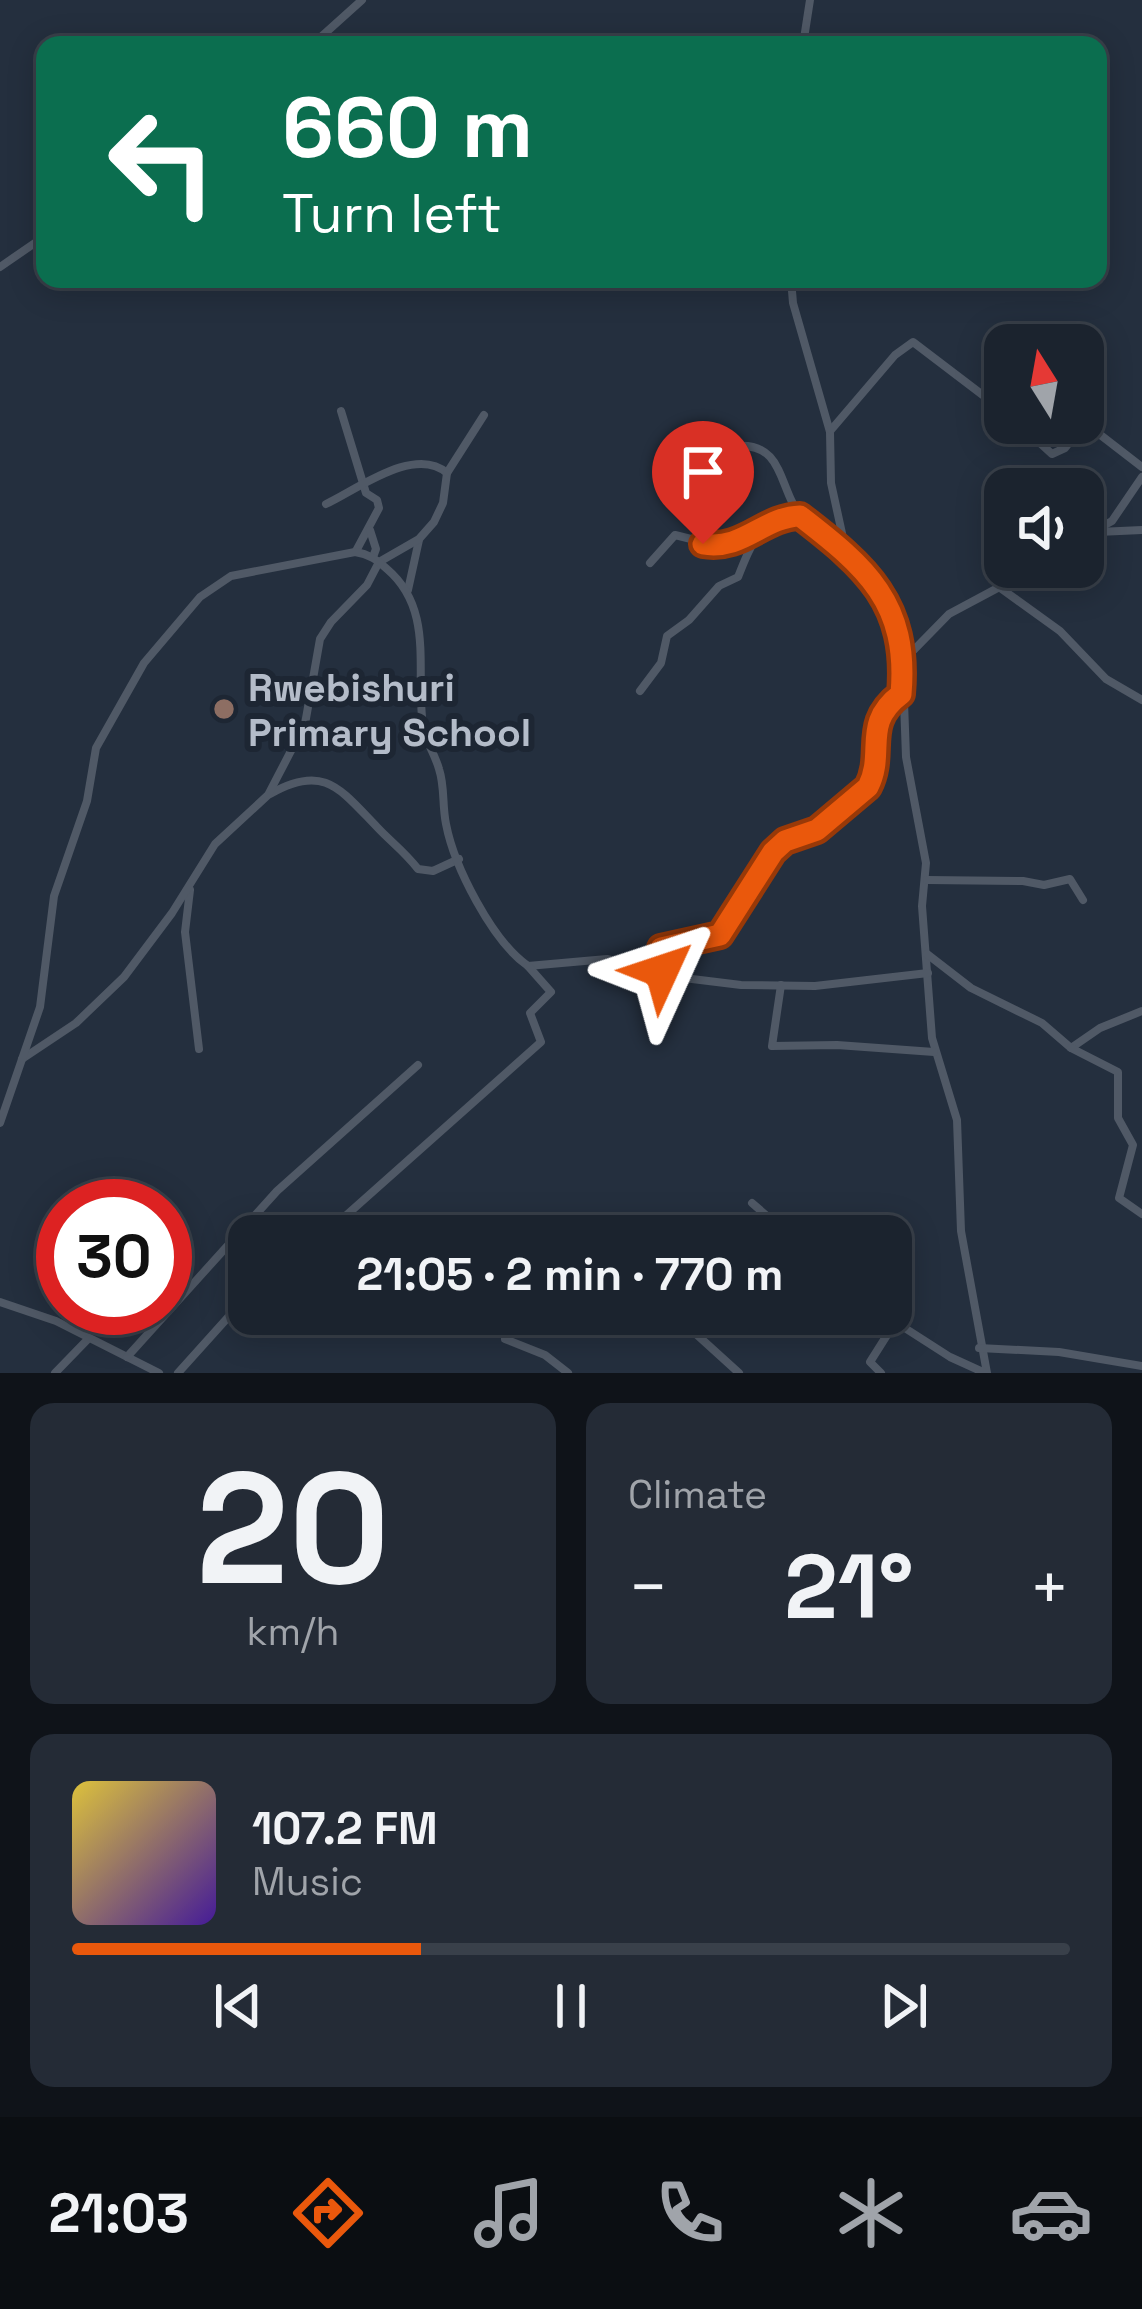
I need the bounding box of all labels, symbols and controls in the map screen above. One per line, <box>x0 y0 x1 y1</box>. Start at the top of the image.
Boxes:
text: 660 m <box>282 74 533 182</box>
icon: left <box>84 84 240 240</box>
text: Turn left <box>282 179 502 248</box>
north arrow <box>984 324 1104 444</box>
map controls <box>984 324 1104 588</box>
pin <box>652 421 754 544</box>
icon: arrive <box>670 439 736 505</box>
button: sound <box>984 468 1104 588</box>
place label: Rwebishuri Primary School <box>248 663 531 757</box>
marker: Rwebishuri Primary School <box>211 696 237 722</box>
position arrow <box>599 908 725 1034</box>
speed limit sign: 30 <box>36 1179 192 1335</box>
text: 21:05 · 2 min · 770 m <box>357 1246 783 1303</box>
text: 20 <box>196 1429 390 1629</box>
text: Climate <box>628 1470 767 1519</box>
text: 21° <box>784 1529 914 1644</box>
text: − <box>628 1545 669 1629</box>
text: + <box>1029 1545 1070 1629</box>
text: km/h <box>247 1607 339 1656</box>
text: 107.2 FM <box>252 1800 438 1857</box>
text: Music <box>252 1857 363 1906</box>
icon: previous <box>205 1973 271 2039</box>
icon: pause <box>538 1973 604 2039</box>
icon: next <box>871 1973 937 2039</box>
icon: directions <box>286 2171 370 2255</box>
icon: music <box>467 2171 551 2255</box>
icon: phone <box>648 2171 732 2255</box>
icon: climate <box>829 2171 913 2255</box>
icon: car <box>1009 2171 1093 2255</box>
text: 21:03 <box>48 2179 189 2248</box>

